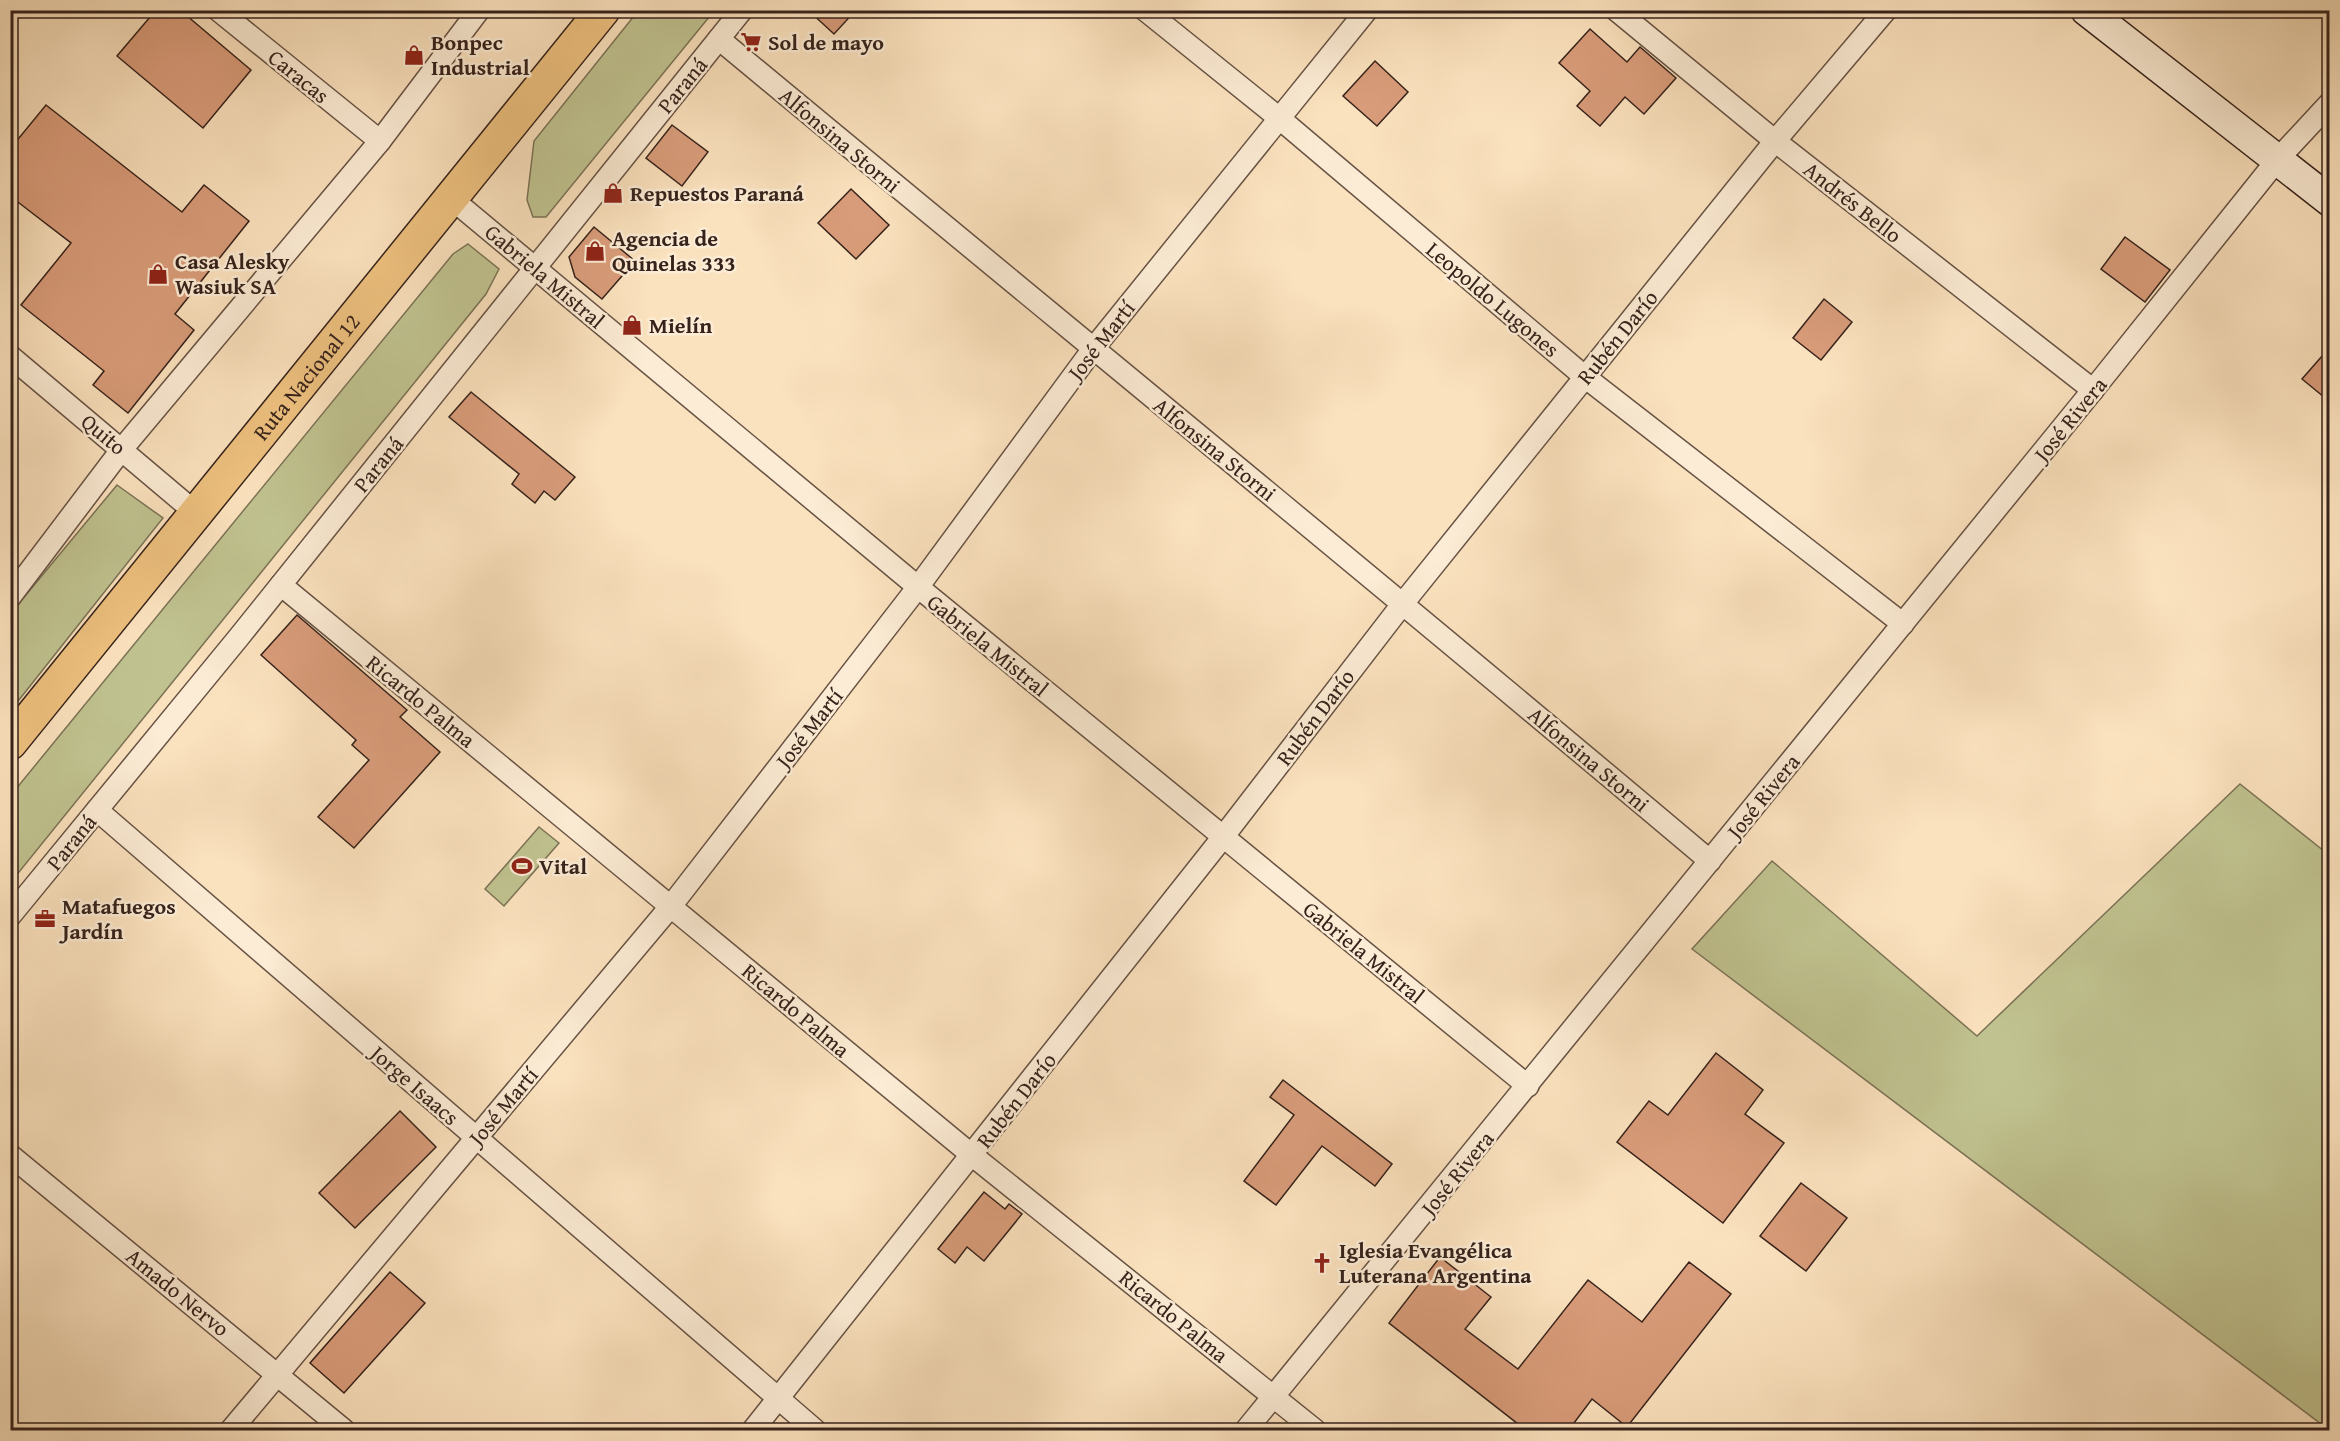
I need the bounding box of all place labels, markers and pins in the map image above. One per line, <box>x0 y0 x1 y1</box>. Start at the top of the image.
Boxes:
place label: Bonpec Industrial <box>431 26 530 83</box>
place label: Sol de mayo <box>768 26 884 58</box>
supermarket icon: Sol de mayo <box>739 30 763 54</box>
shop icon: Bonpec Industrial <box>402 43 426 67</box>
place label: Repuestos Paraná <box>630 177 804 209</box>
shop icon: Repuestos Paraná <box>601 181 625 205</box>
place label: Agencia de Quinelas 333 <box>612 222 736 279</box>
shop icon: Agencia de Quinelas 333 <box>583 239 607 263</box>
place label: Casa Alesky Wasiuk SA <box>175 245 290 302</box>
shop icon: Casa Alesky Wasiuk SA <box>146 262 170 286</box>
place label: Mielín <box>649 309 712 341</box>
shop icon: Mielín <box>620 313 644 337</box>
place label: Vital <box>539 850 587 882</box>
sports icon: Vital <box>510 854 534 878</box>
place label: Matafuegos Jardín <box>58 890 176 947</box>
office icon: Matafuegos Jardín <box>33 907 57 931</box>
place label: Iglesia Evangélica Luterana Argentina <box>1339 1234 1532 1291</box>
church icon: Iglesia Evangélica Luterana Argentina <box>1310 1251 1334 1275</box>

